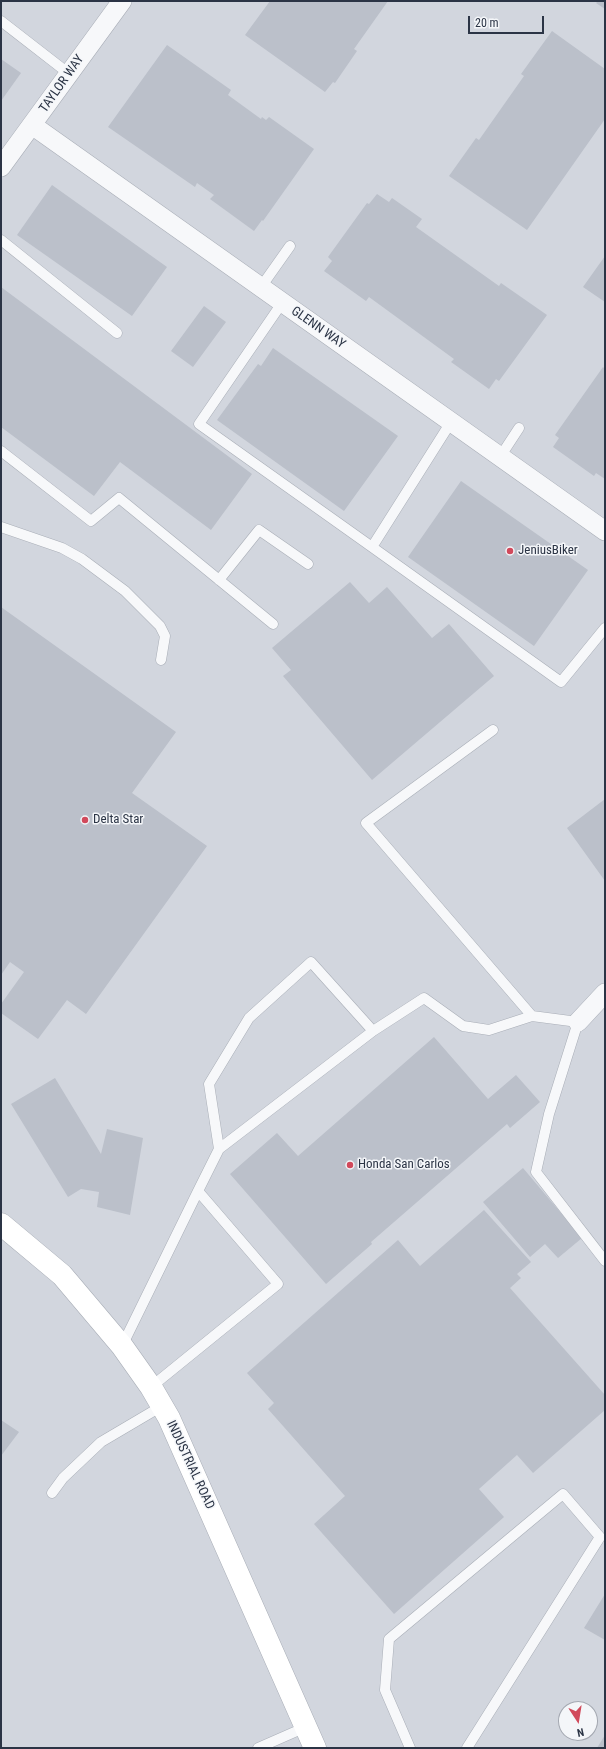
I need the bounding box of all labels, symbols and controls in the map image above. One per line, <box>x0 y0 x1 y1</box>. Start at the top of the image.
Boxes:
scale bar <box>470 8 546 34</box>
text: 20 m <box>475 16 499 30</box>
street label: TAYLOR WAY <box>36 52 88 116</box>
street label: GLENN WAY <box>288 304 348 352</box>
place label: JeniusBiker <box>518 543 578 559</box>
marker: JeniusBiker <box>505 546 515 556</box>
place label: Delta Star <box>93 812 143 828</box>
marker: Delta Star <box>80 815 90 825</box>
place label: Honda San Carlos <box>358 1157 450 1173</box>
marker: Honda San Carlos <box>345 1160 355 1170</box>
street label: INDUSTRIAL ROAD <box>163 1418 217 1512</box>
north arrow <box>558 1701 598 1741</box>
text: N <box>576 1725 585 1739</box>

